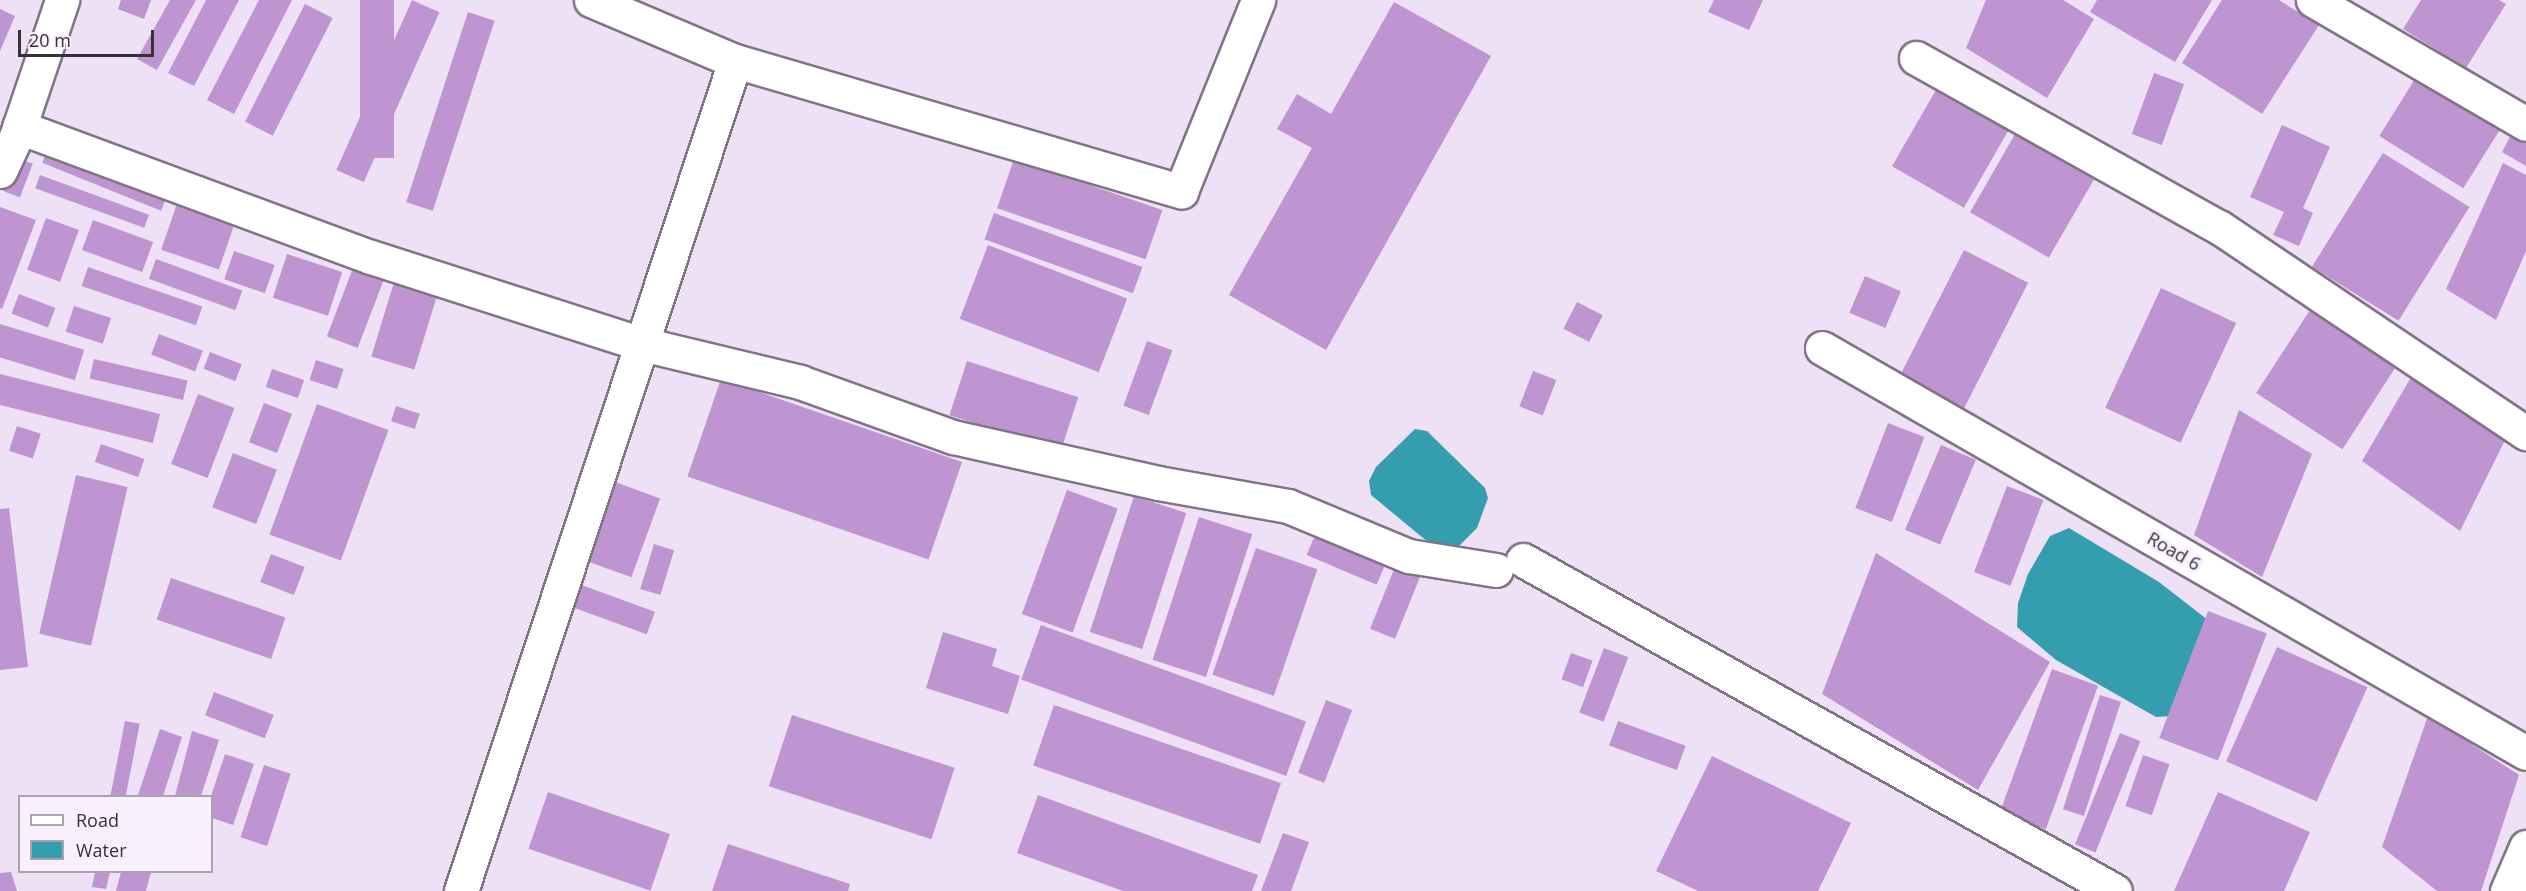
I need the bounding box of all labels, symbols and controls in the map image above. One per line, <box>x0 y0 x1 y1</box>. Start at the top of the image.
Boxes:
scale bar <box>21 18 158 56</box>
text: 20 m <box>29 28 71 52</box>
street label: Road 6 <box>2144 527 2204 575</box>
legend <box>18 795 213 873</box>
text: Road <box>76 808 119 832</box>
text: Water <box>76 838 127 862</box>

